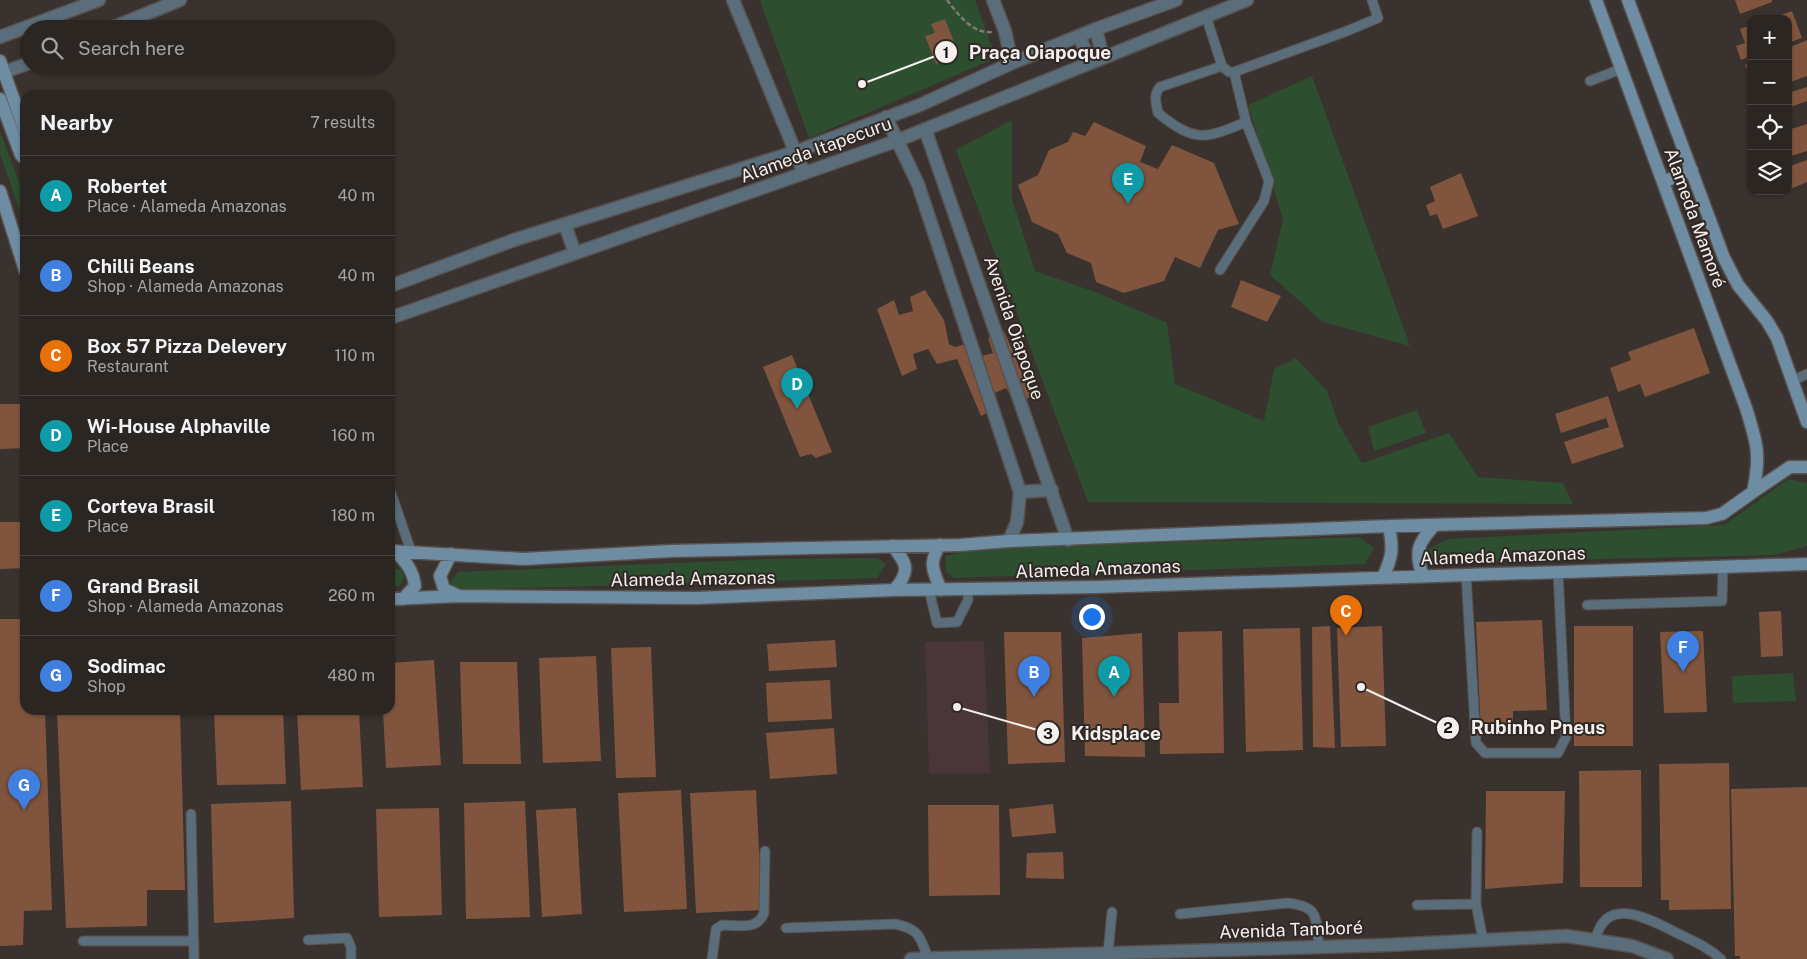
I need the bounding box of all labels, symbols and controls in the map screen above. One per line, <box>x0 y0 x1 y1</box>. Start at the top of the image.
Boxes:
map controls <box>1747 15 1792 195</box>
button: + <box>1747 15 1792 60</box>
search box <box>20 20 395 75</box>
icon: search <box>38 34 66 62</box>
callout: Praça Oiapoque <box>934 35 1121 69</box>
text: Search here <box>78 37 185 59</box>
text: Praça Oiapoque <box>969 41 1111 63</box>
text: 1 <box>943 44 949 61</box>
button: − <box>1747 60 1792 105</box>
button: locate <box>1747 105 1792 150</box>
text: Nearby <box>40 110 113 135</box>
street label: Alameda Itapecuru <box>737 112 894 187</box>
text: 7 results <box>310 113 375 132</box>
street label: Alameda Mamoré <box>1660 145 1731 291</box>
button: layers <box>1747 150 1792 195</box>
pin: E <box>1112 163 1144 204</box>
text: Robertet <box>87 175 167 197</box>
text: A <box>50 186 62 205</box>
text: 40 m <box>337 186 375 205</box>
text: Place · Alameda Amazonas <box>87 197 287 216</box>
street label: Avenida Oiapoque <box>980 253 1049 402</box>
text: Chilli Beans <box>87 255 195 277</box>
text: B <box>51 266 61 285</box>
text: 40 m <box>337 266 375 285</box>
text: Shop · Alameda Amazonas <box>87 277 284 296</box>
text: Box 57 Pizza Delevery <box>87 335 287 357</box>
text: C <box>50 346 62 365</box>
text: 110 m <box>334 346 375 365</box>
text: Restaurant <box>87 357 169 376</box>
pin: D <box>781 368 813 409</box>
text: Wi-House Alphaville <box>87 415 270 437</box>
text: D <box>50 426 62 445</box>
text: 160 m <box>331 426 375 445</box>
text: Place <box>87 437 129 456</box>
text: Corteva Brasil <box>87 495 215 517</box>
text: E <box>51 506 61 525</box>
text: 180 m <box>331 506 375 525</box>
text: Place <box>87 517 129 536</box>
street label: Alameda Amazonas <box>1420 542 1586 569</box>
street label: Alameda Amazonas <box>1015 555 1181 582</box>
street label: Alameda Amazonas <box>610 567 776 590</box>
text: Grand Brasil <box>87 575 200 597</box>
text: F <box>51 586 61 605</box>
text: 260 m <box>328 586 375 605</box>
pin: C <box>1330 595 1362 636</box>
text: Shop · Alameda Amazonas <box>87 597 284 616</box>
your location <box>1079 604 1105 630</box>
pin: F <box>1667 631 1699 672</box>
text: Sodimac <box>87 655 166 677</box>
pin: B <box>1018 656 1050 697</box>
pin: A <box>1098 656 1130 697</box>
text: G <box>50 666 62 685</box>
text: 480 m <box>327 666 375 685</box>
text: Shop <box>87 677 126 696</box>
callout: Rubinho Pneus <box>1436 711 1615 745</box>
callout: Kidsplace <box>1036 716 1171 750</box>
text: Rubinho Pneus <box>1471 716 1605 738</box>
text: 2 <box>1443 719 1453 736</box>
text: Kidsplace <box>1071 722 1161 744</box>
text: 3 <box>1043 725 1053 742</box>
pin: G <box>8 769 40 810</box>
street label: Avenida Tamboré <box>1219 916 1363 943</box>

